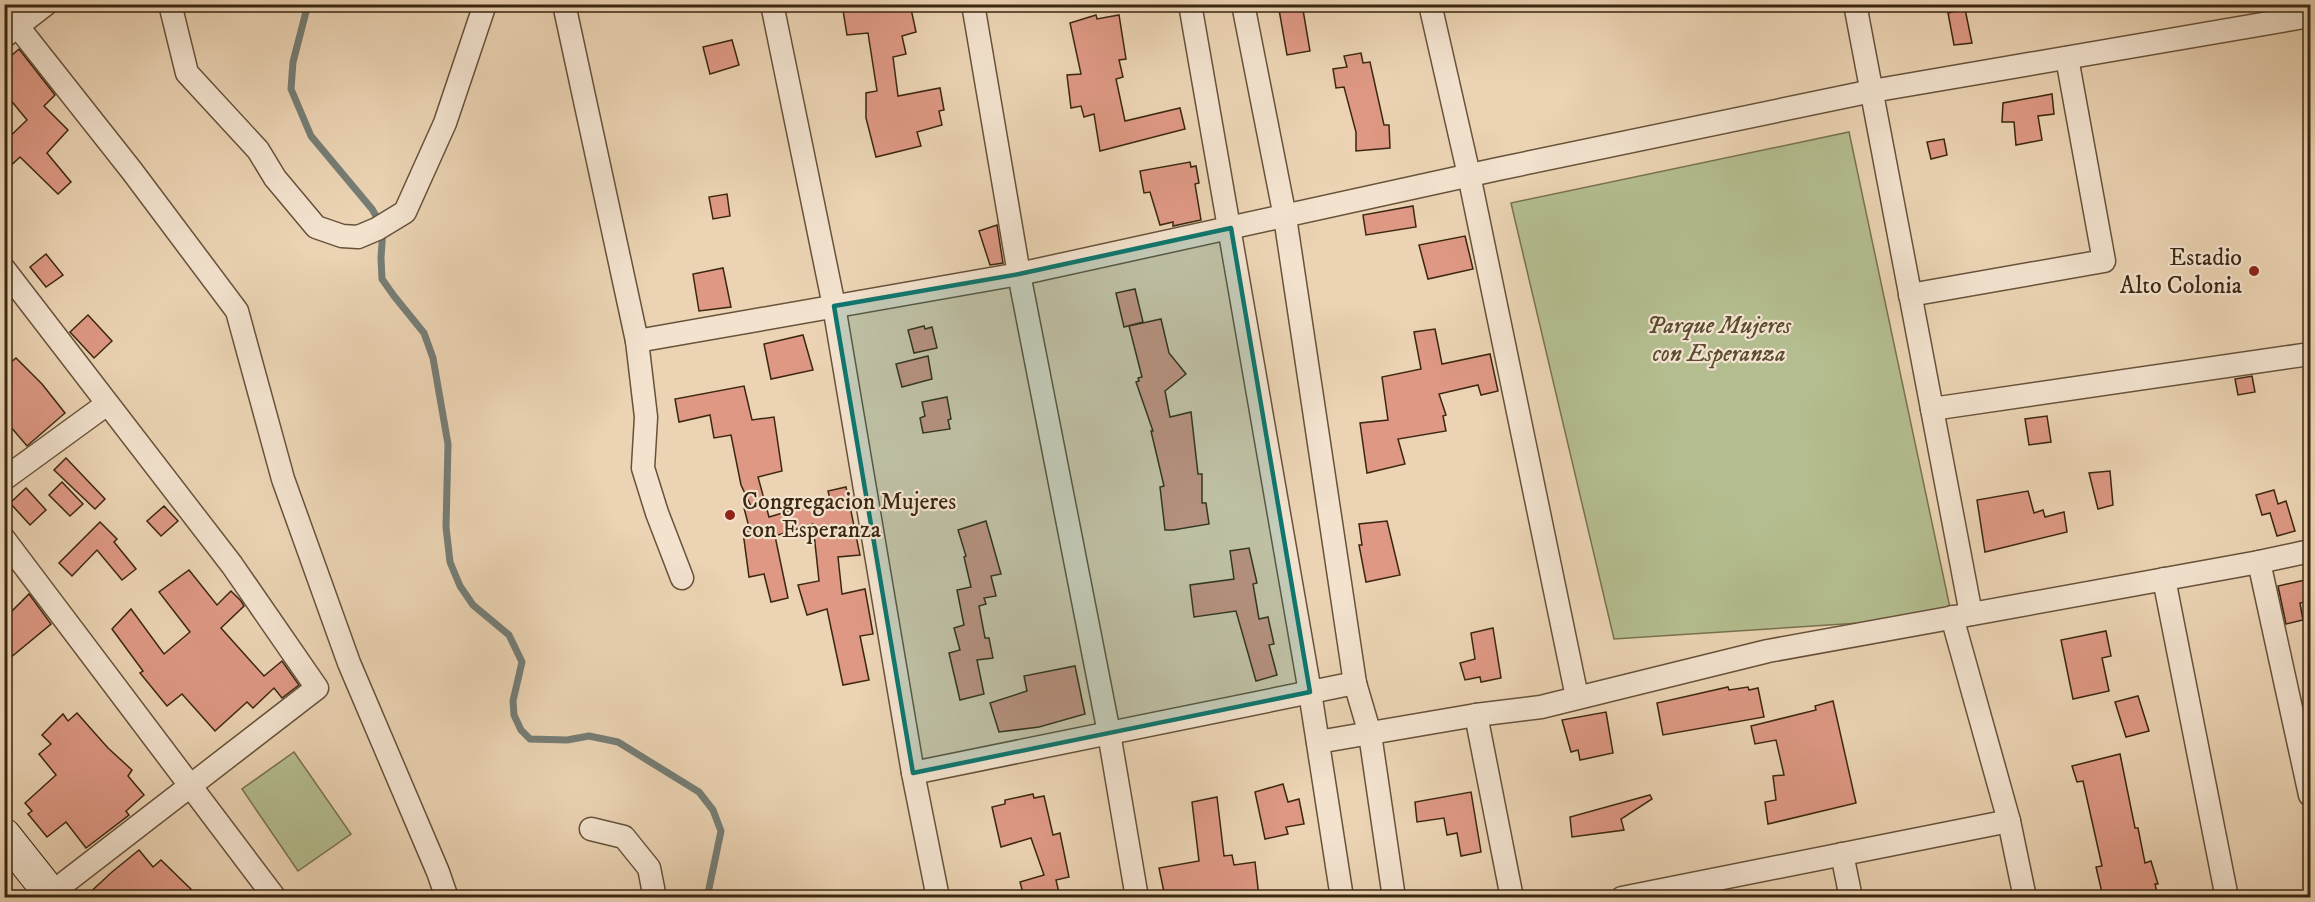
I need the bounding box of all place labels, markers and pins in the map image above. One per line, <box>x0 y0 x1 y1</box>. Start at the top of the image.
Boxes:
place label: Estadio Alto Colonia <box>2120 243 2243 301</box>
marker: Estadio Alto Colonia <box>2247 264 2261 278</box>
place label: Congregacion Mujeres con Esperanza <box>742 487 956 545</box>
marker: Congregacion Mujeres con Esperanza <box>723 508 737 522</box>

